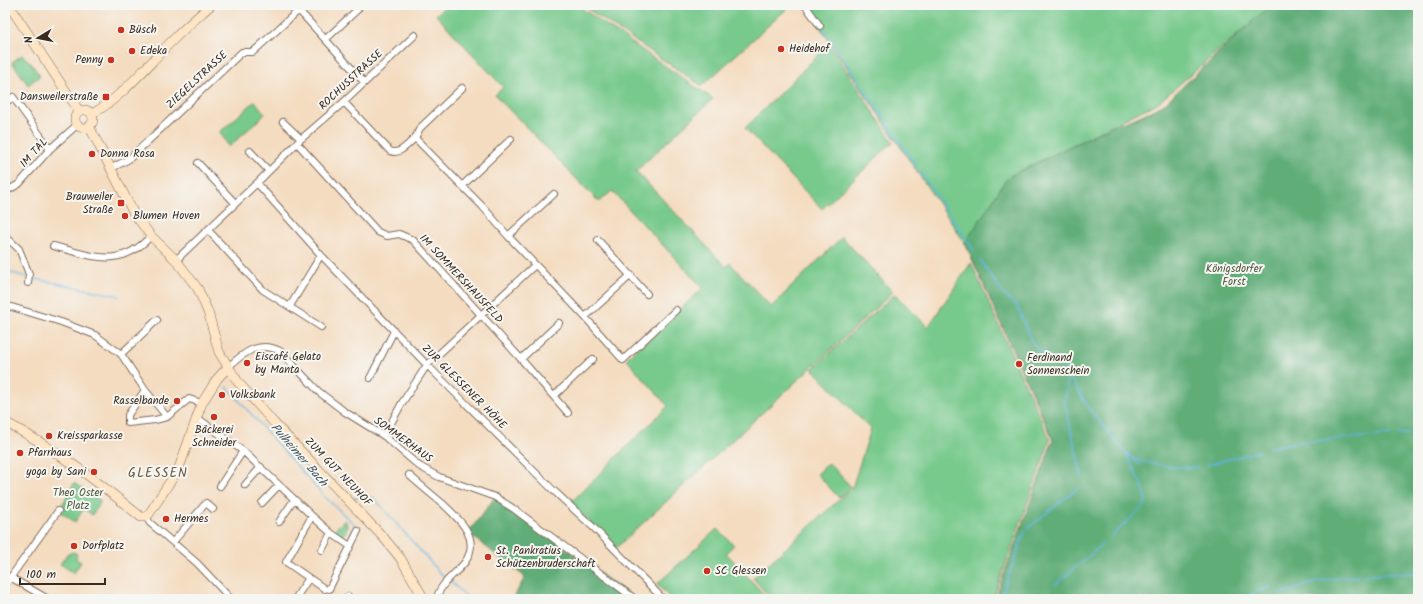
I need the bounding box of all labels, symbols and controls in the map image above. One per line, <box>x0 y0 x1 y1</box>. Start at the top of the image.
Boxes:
north arrow <box>18 18 58 58</box>
place label: Büsch <box>129 21 157 39</box>
marker: Büsch <box>116 25 126 35</box>
text: N <box>20 35 39 45</box>
place label: Heidehof <box>789 40 831 58</box>
place label: Edeka <box>140 42 167 60</box>
marker: Heidehof <box>776 44 786 54</box>
street label: ROCHUSSTRASSE <box>315 45 388 115</box>
marker: Edeka <box>127 46 137 56</box>
street label: ZIEGELSTRASSE <box>162 46 232 113</box>
place label: Penny <box>75 51 104 69</box>
marker: Penny <box>106 55 116 65</box>
place label: Dansweilerstraße <box>20 88 98 106</box>
marker: Dansweilerstraße <box>101 92 111 102</box>
street label: IM TAL <box>16 134 52 172</box>
place label: Donna Rosa <box>100 145 155 163</box>
marker: Donna Rosa <box>87 149 97 159</box>
place label: Brauweiler Straße <box>66 188 114 219</box>
marker: Brauweiler Straße <box>116 198 126 208</box>
place label: Blumen Hoven <box>133 207 200 225</box>
marker: Blumen Hoven <box>120 211 130 221</box>
street label: IM SOMMERSHAUSFELD <box>415 230 507 328</box>
park label: Königsdorfer Forst <box>1206 260 1264 291</box>
street label: ZUR GLESSENER HÖHE <box>417 340 511 434</box>
place label: Eiscafé Gelato by Manta <box>255 348 321 379</box>
place label: Ferdinand Sonnenschein <box>1027 349 1089 380</box>
marker: Eiscafé Gelato by Manta <box>242 358 252 368</box>
marker: Ferdinand Sonnenschein <box>1014 359 1024 369</box>
place label: Volksbank <box>230 386 276 404</box>
marker: Volksbank <box>217 390 227 400</box>
place label: Rasselbande <box>113 392 169 410</box>
marker: Rasselbande <box>172 396 182 406</box>
marker: Bäckerei Schneider <box>209 412 219 422</box>
street label: SOMMERHAUS <box>370 412 436 468</box>
water label: Pulheimer Bach <box>266 419 333 492</box>
place label: Bäckerei Schneider <box>192 421 237 452</box>
place label: Kreissparkasse <box>57 427 123 445</box>
marker: Kreissparkasse <box>44 431 54 441</box>
street label: ZUM GUT NEUHOF <box>300 433 377 512</box>
place label: Pfarrhaus <box>28 444 72 462</box>
marker: Pfarrhaus <box>15 448 25 458</box>
place label: yoga by Sani <box>25 463 86 481</box>
district label: GLESSEN <box>128 463 188 484</box>
marker: yoga by Sani <box>89 467 99 477</box>
park label: Theo Oster Platz <box>53 484 105 515</box>
place label: Hermes <box>174 510 209 528</box>
marker: Hermes <box>161 514 171 524</box>
place label: Dorfplatz <box>82 537 124 555</box>
marker: Dorfplatz <box>69 541 79 551</box>
place label: St. Pankratius Schützenbruderschaft <box>496 542 596 573</box>
marker: St. Pankratius Schützenbruderschaft <box>483 552 493 562</box>
scale bar <box>20 560 105 586</box>
place label: SC Glessen <box>715 562 767 580</box>
text: 100 m <box>26 565 57 584</box>
marker: SC Glessen <box>702 566 712 576</box>

